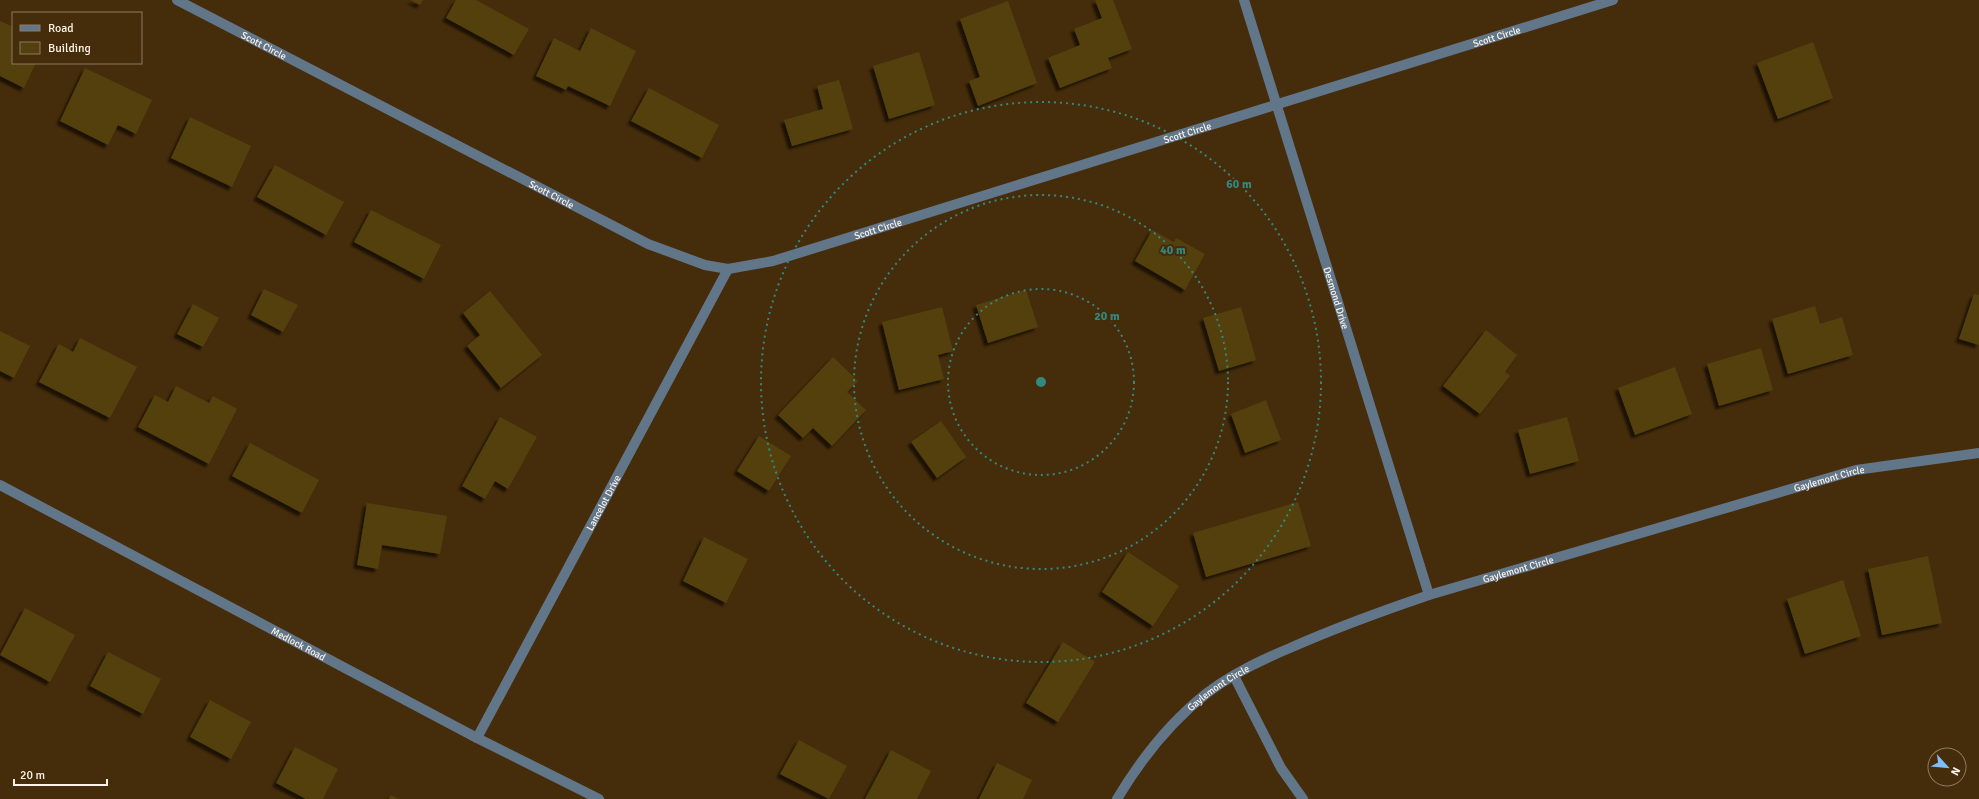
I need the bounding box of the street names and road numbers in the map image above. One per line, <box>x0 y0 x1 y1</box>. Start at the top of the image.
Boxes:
street label: Scott Circle <box>1472 24 1522 50</box>
street label: Scott Circle <box>239 29 288 63</box>
street label: Scott Circle <box>1162 120 1213 146</box>
street label: Scott Circle <box>527 178 576 212</box>
street label: Scott Circle <box>853 216 903 242</box>
street label: Desmond Drive <box>1320 266 1351 331</box>
street label: Gaylemont Circle <box>1792 464 1865 495</box>
street label: Lancelot Drive <box>584 473 624 533</box>
street label: Gaylemont Circle <box>1481 554 1555 586</box>
street label: Medlock Road <box>269 625 327 664</box>
street label: Gaylemont Circle <box>1185 663 1252 714</box>

